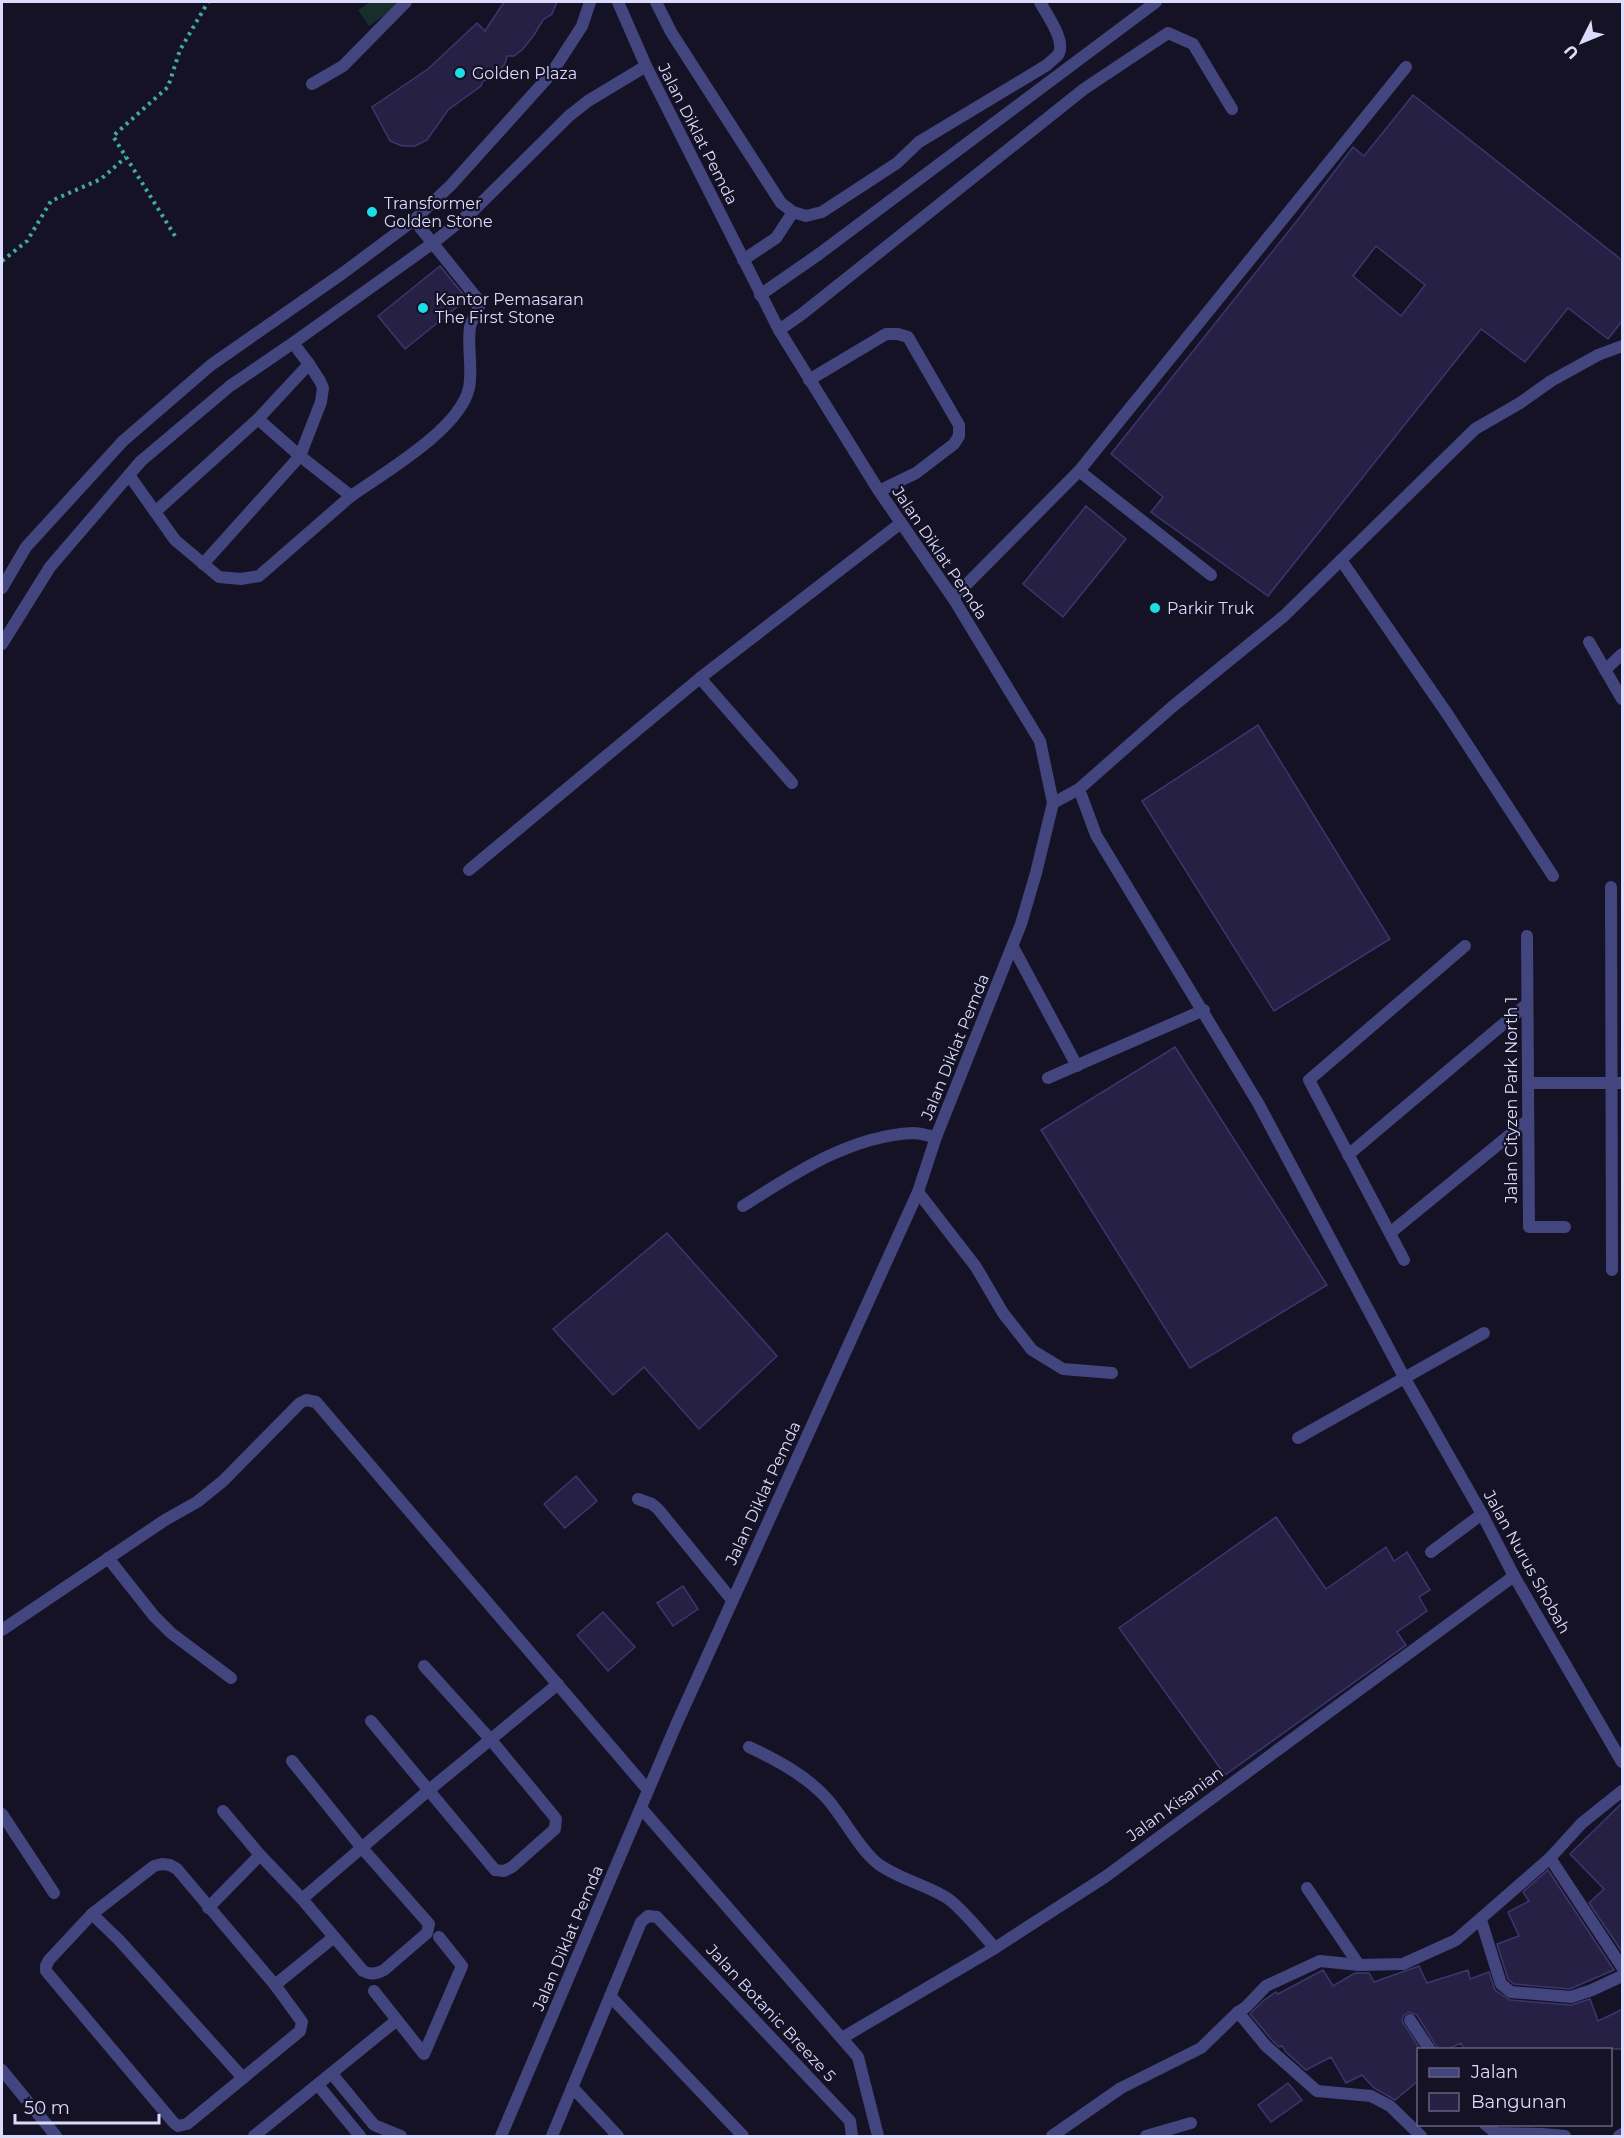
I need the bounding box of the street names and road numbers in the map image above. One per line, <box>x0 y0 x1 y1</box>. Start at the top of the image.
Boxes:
street label: Jalan Diklat Pemda <box>654 59 742 208</box>
street label: Jalan Diklat Pemda <box>888 482 991 623</box>
street label: Jalan Diklat Pemda <box>917 971 993 1124</box>
street label: Jalan Cityzen Park North 1 <box>1502 997 1521 1204</box>
street label: Jalan Diklat Pemda <box>721 1418 805 1569</box>
street label: Jalan Nurus Shobah <box>1479 1486 1574 1637</box>
street label: Jalan Kisanian <box>1122 1763 1227 1846</box>
street label: Jalan Diklat Pemda <box>528 1863 607 2014</box>
street label: Jalan Botanic Breeze 5 <box>702 1940 840 2086</box>

